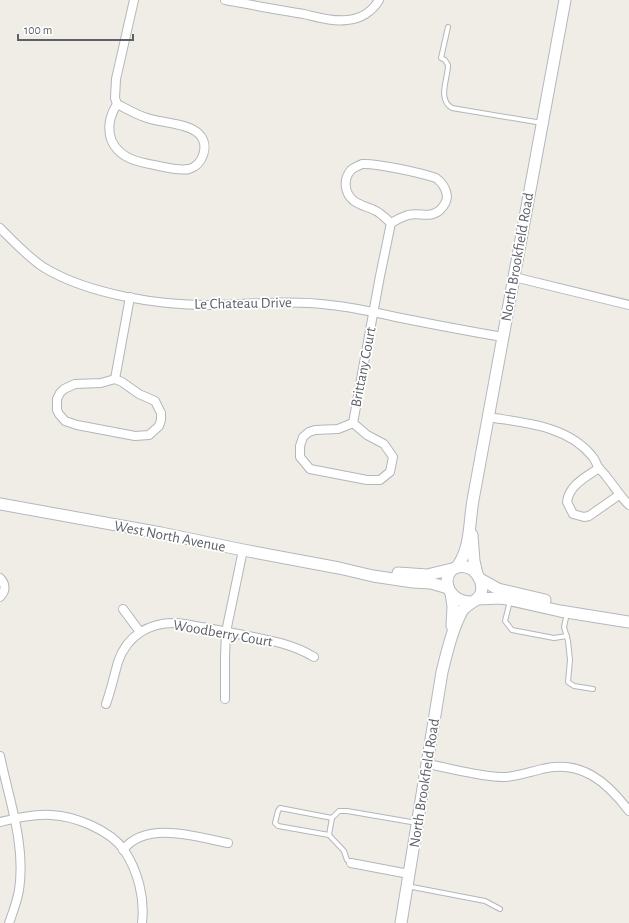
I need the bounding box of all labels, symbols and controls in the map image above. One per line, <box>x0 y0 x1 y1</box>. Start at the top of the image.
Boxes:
scale bar <box>18 16 133 42</box>
text: 100 m <box>24 24 52 36</box>
street label: North Brookfield Road <box>499 191 536 323</box>
street label: Le Chateau Drive <box>194 295 292 312</box>
street label: Brittany Court <box>348 326 379 408</box>
street label: West North Avenue <box>113 518 227 555</box>
street label: Woodberry Court <box>172 617 274 650</box>
street label: North Brookfield Road <box>407 717 442 849</box>

